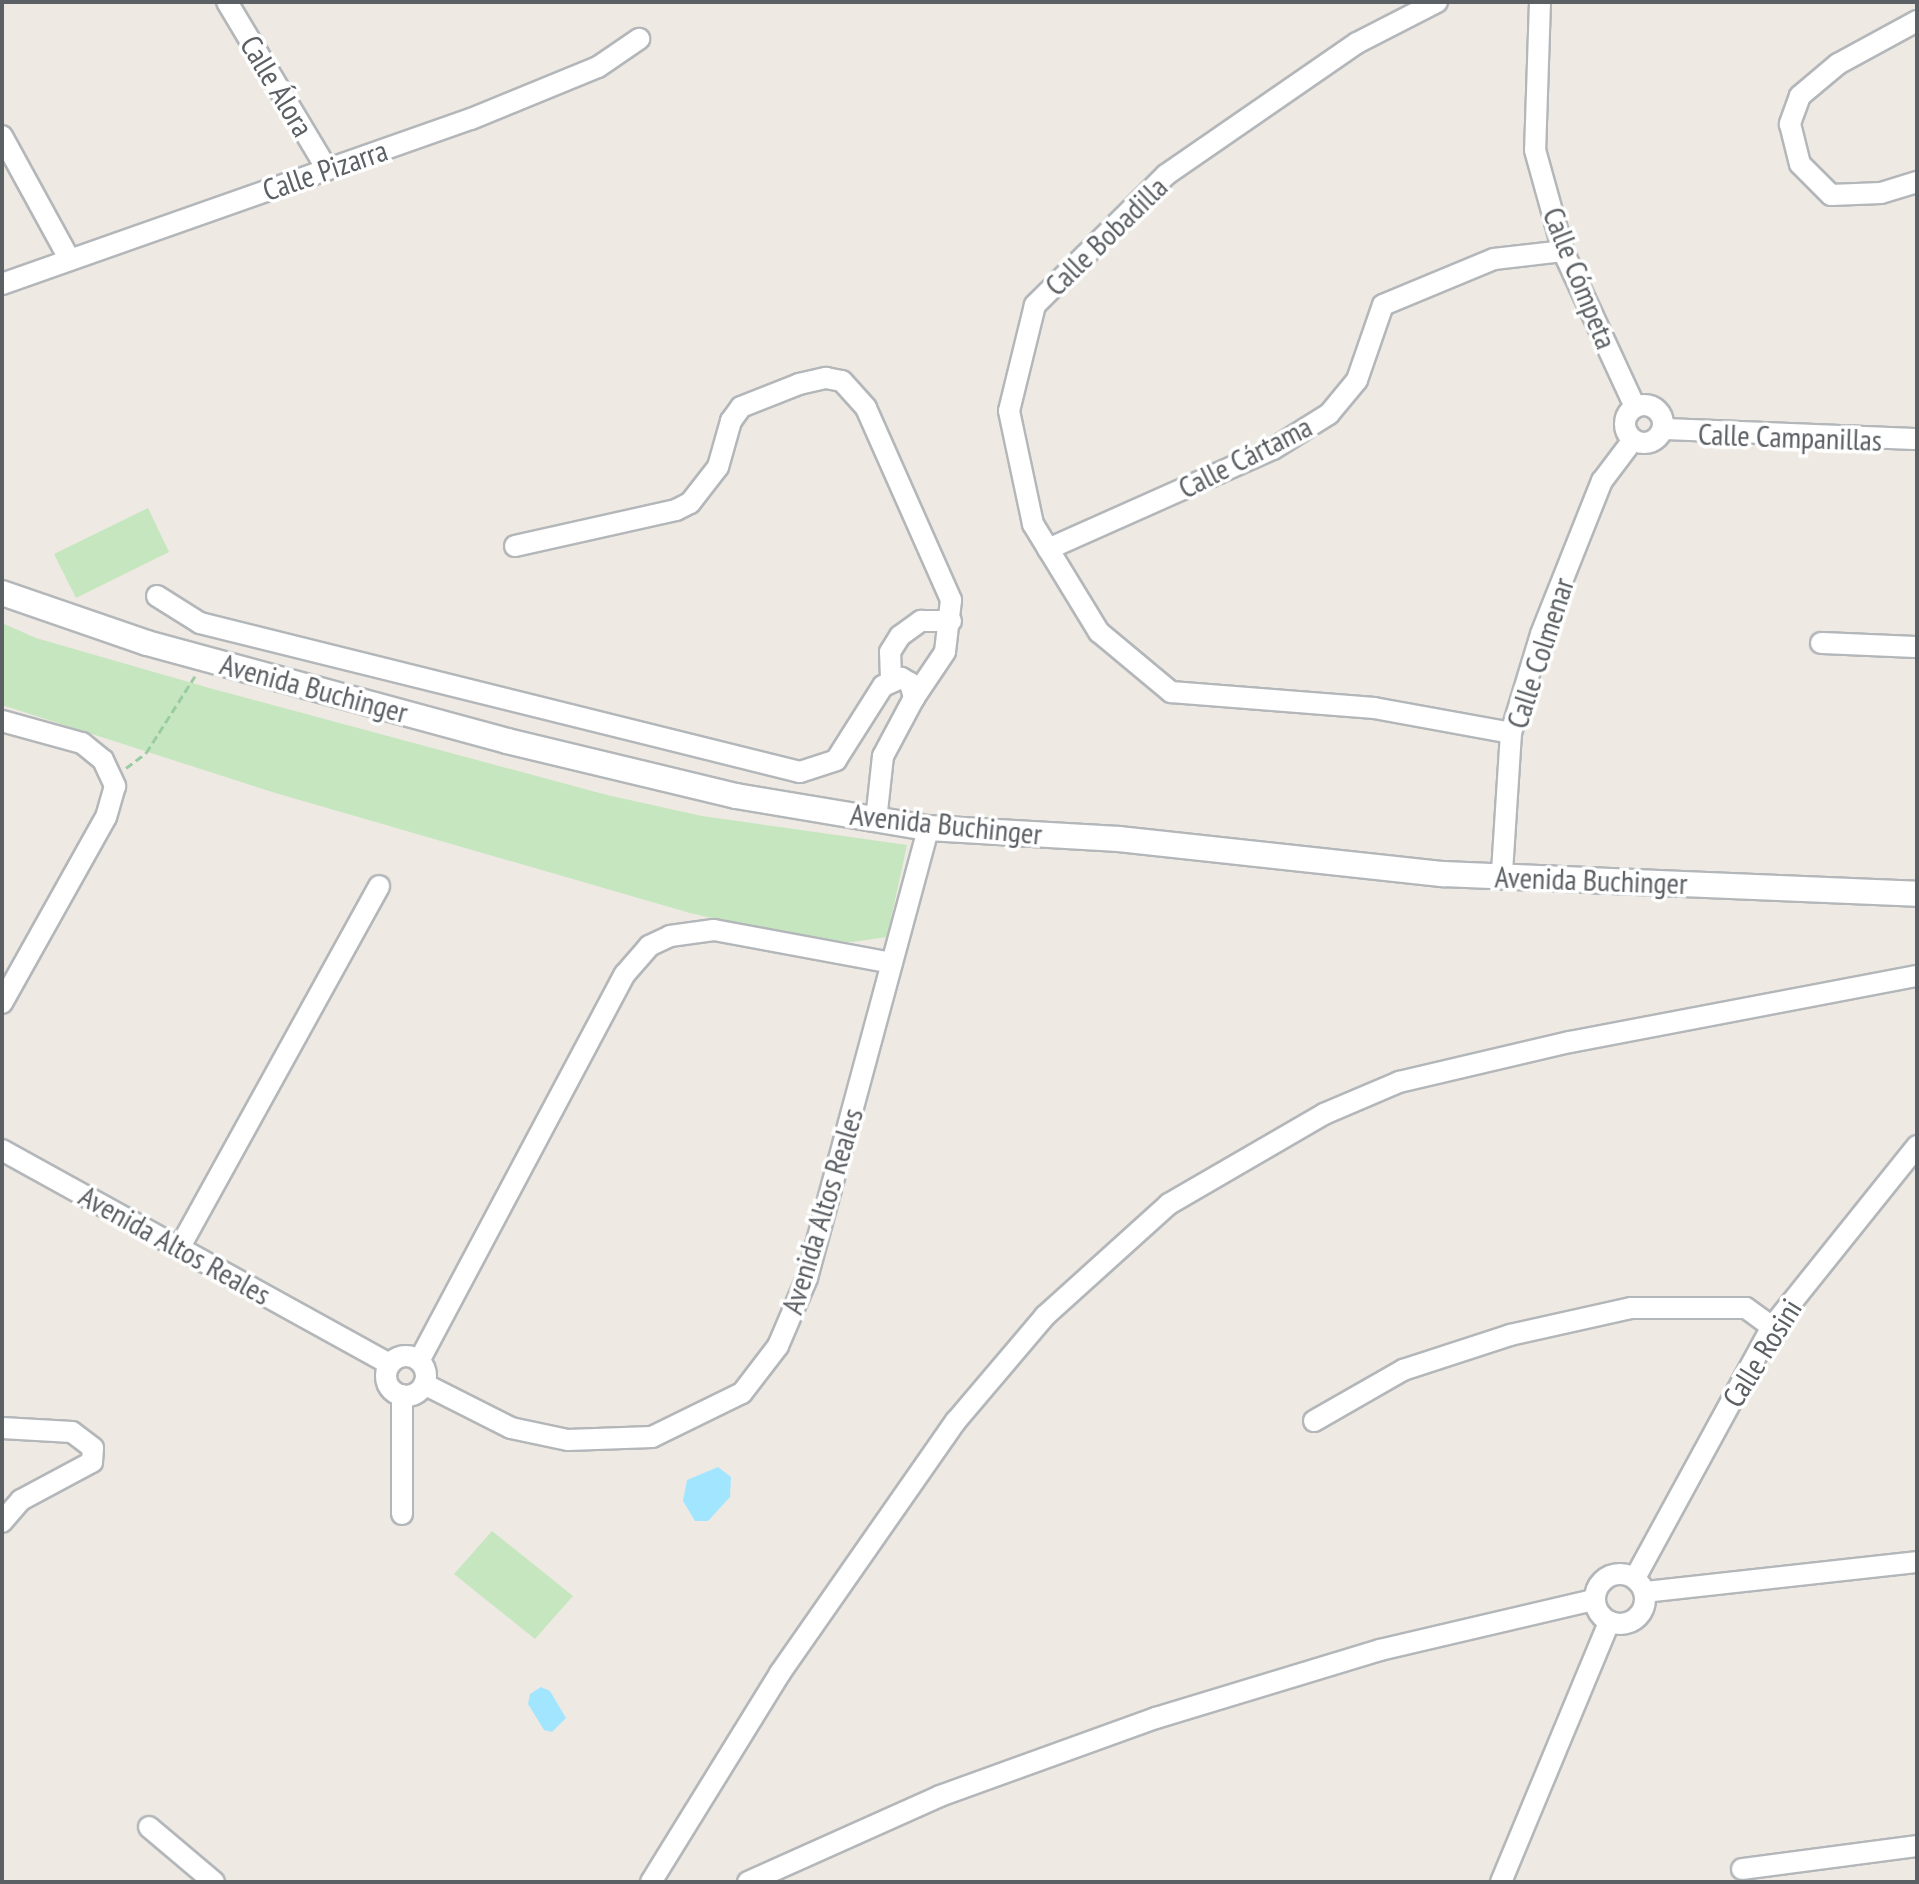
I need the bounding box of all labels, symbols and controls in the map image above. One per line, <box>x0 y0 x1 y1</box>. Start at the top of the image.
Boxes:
street label: Calle Álora <box>233 29 321 143</box>
street label: Calle Pizarra <box>258 132 392 208</box>
street label: Calle Bobadilla <box>1038 169 1174 303</box>
street label: Calle Cómpeta <box>1535 202 1625 354</box>
street label: Calle Cártama <box>1172 408 1318 506</box>
street label: Calle Campanillas <box>1698 416 1882 458</box>
street label: Calle Colmenar <box>1499 573 1581 733</box>
street label: Avenida Buchinger <box>216 646 412 730</box>
street label: Avenida Buchinger <box>848 796 1044 852</box>
street label: Avenida Buchinger <box>1494 859 1688 901</box>
street label: Avenida Altos Reales <box>773 1103 871 1319</box>
street label: Avenida Altos Reales <box>73 1177 277 1313</box>
street label: Calle Rosini <box>1715 1292 1809 1414</box>

